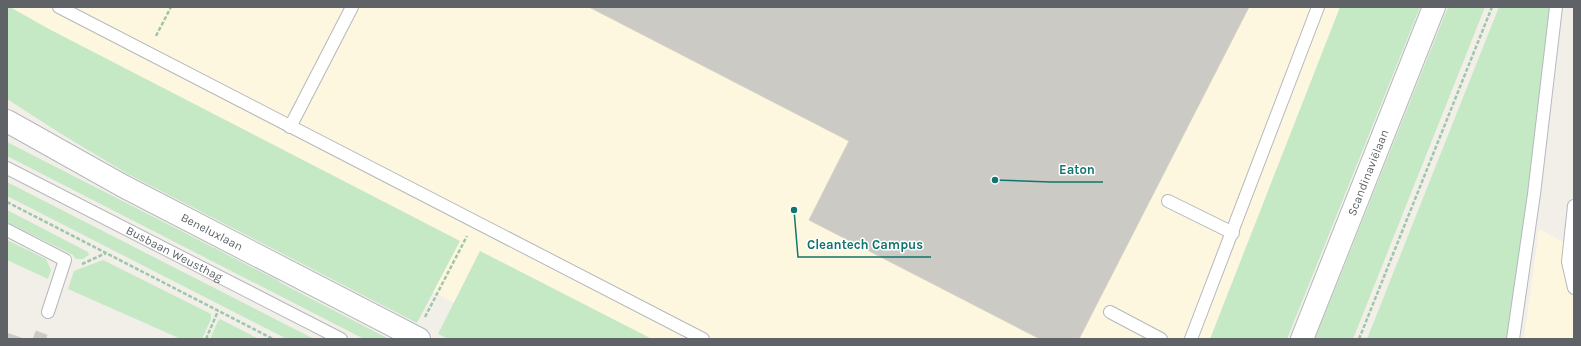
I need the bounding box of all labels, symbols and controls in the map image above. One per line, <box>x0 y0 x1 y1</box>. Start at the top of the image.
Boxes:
street label: Scandinaviëlaan <box>1345 128 1392 218</box>
callout: Eaton <box>1051 157 1103 182</box>
text: Eaton <box>1059 162 1095 177</box>
street label: Beneluxlaan <box>179 210 245 254</box>
street label: Busbaan Weusthag <box>124 223 225 284</box>
callout: Cleantech Campus <box>798 232 931 257</box>
text: Cleantech Campus <box>807 237 923 252</box>

